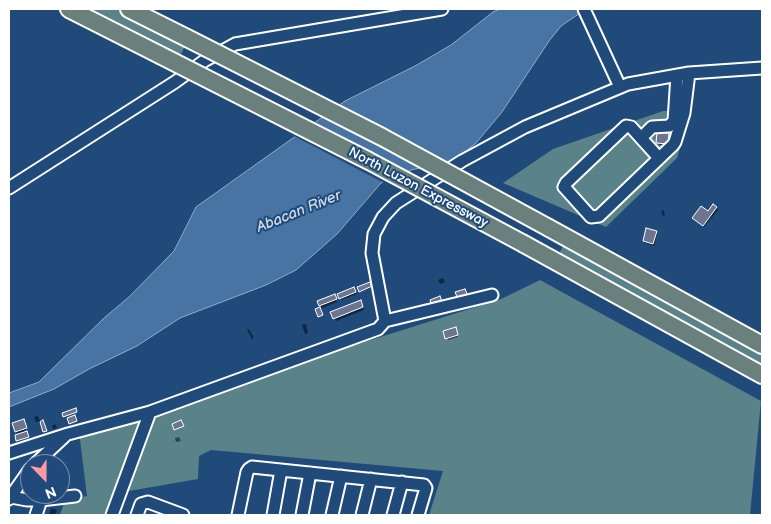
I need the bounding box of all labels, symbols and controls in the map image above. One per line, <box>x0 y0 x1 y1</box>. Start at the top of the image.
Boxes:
street label: North Luzon Expressway <box>345 144 491 232</box>
water label: Abacan River <box>254 187 344 237</box>
north arrow <box>20 454 70 504</box>
text: N <box>42 483 58 502</box>

